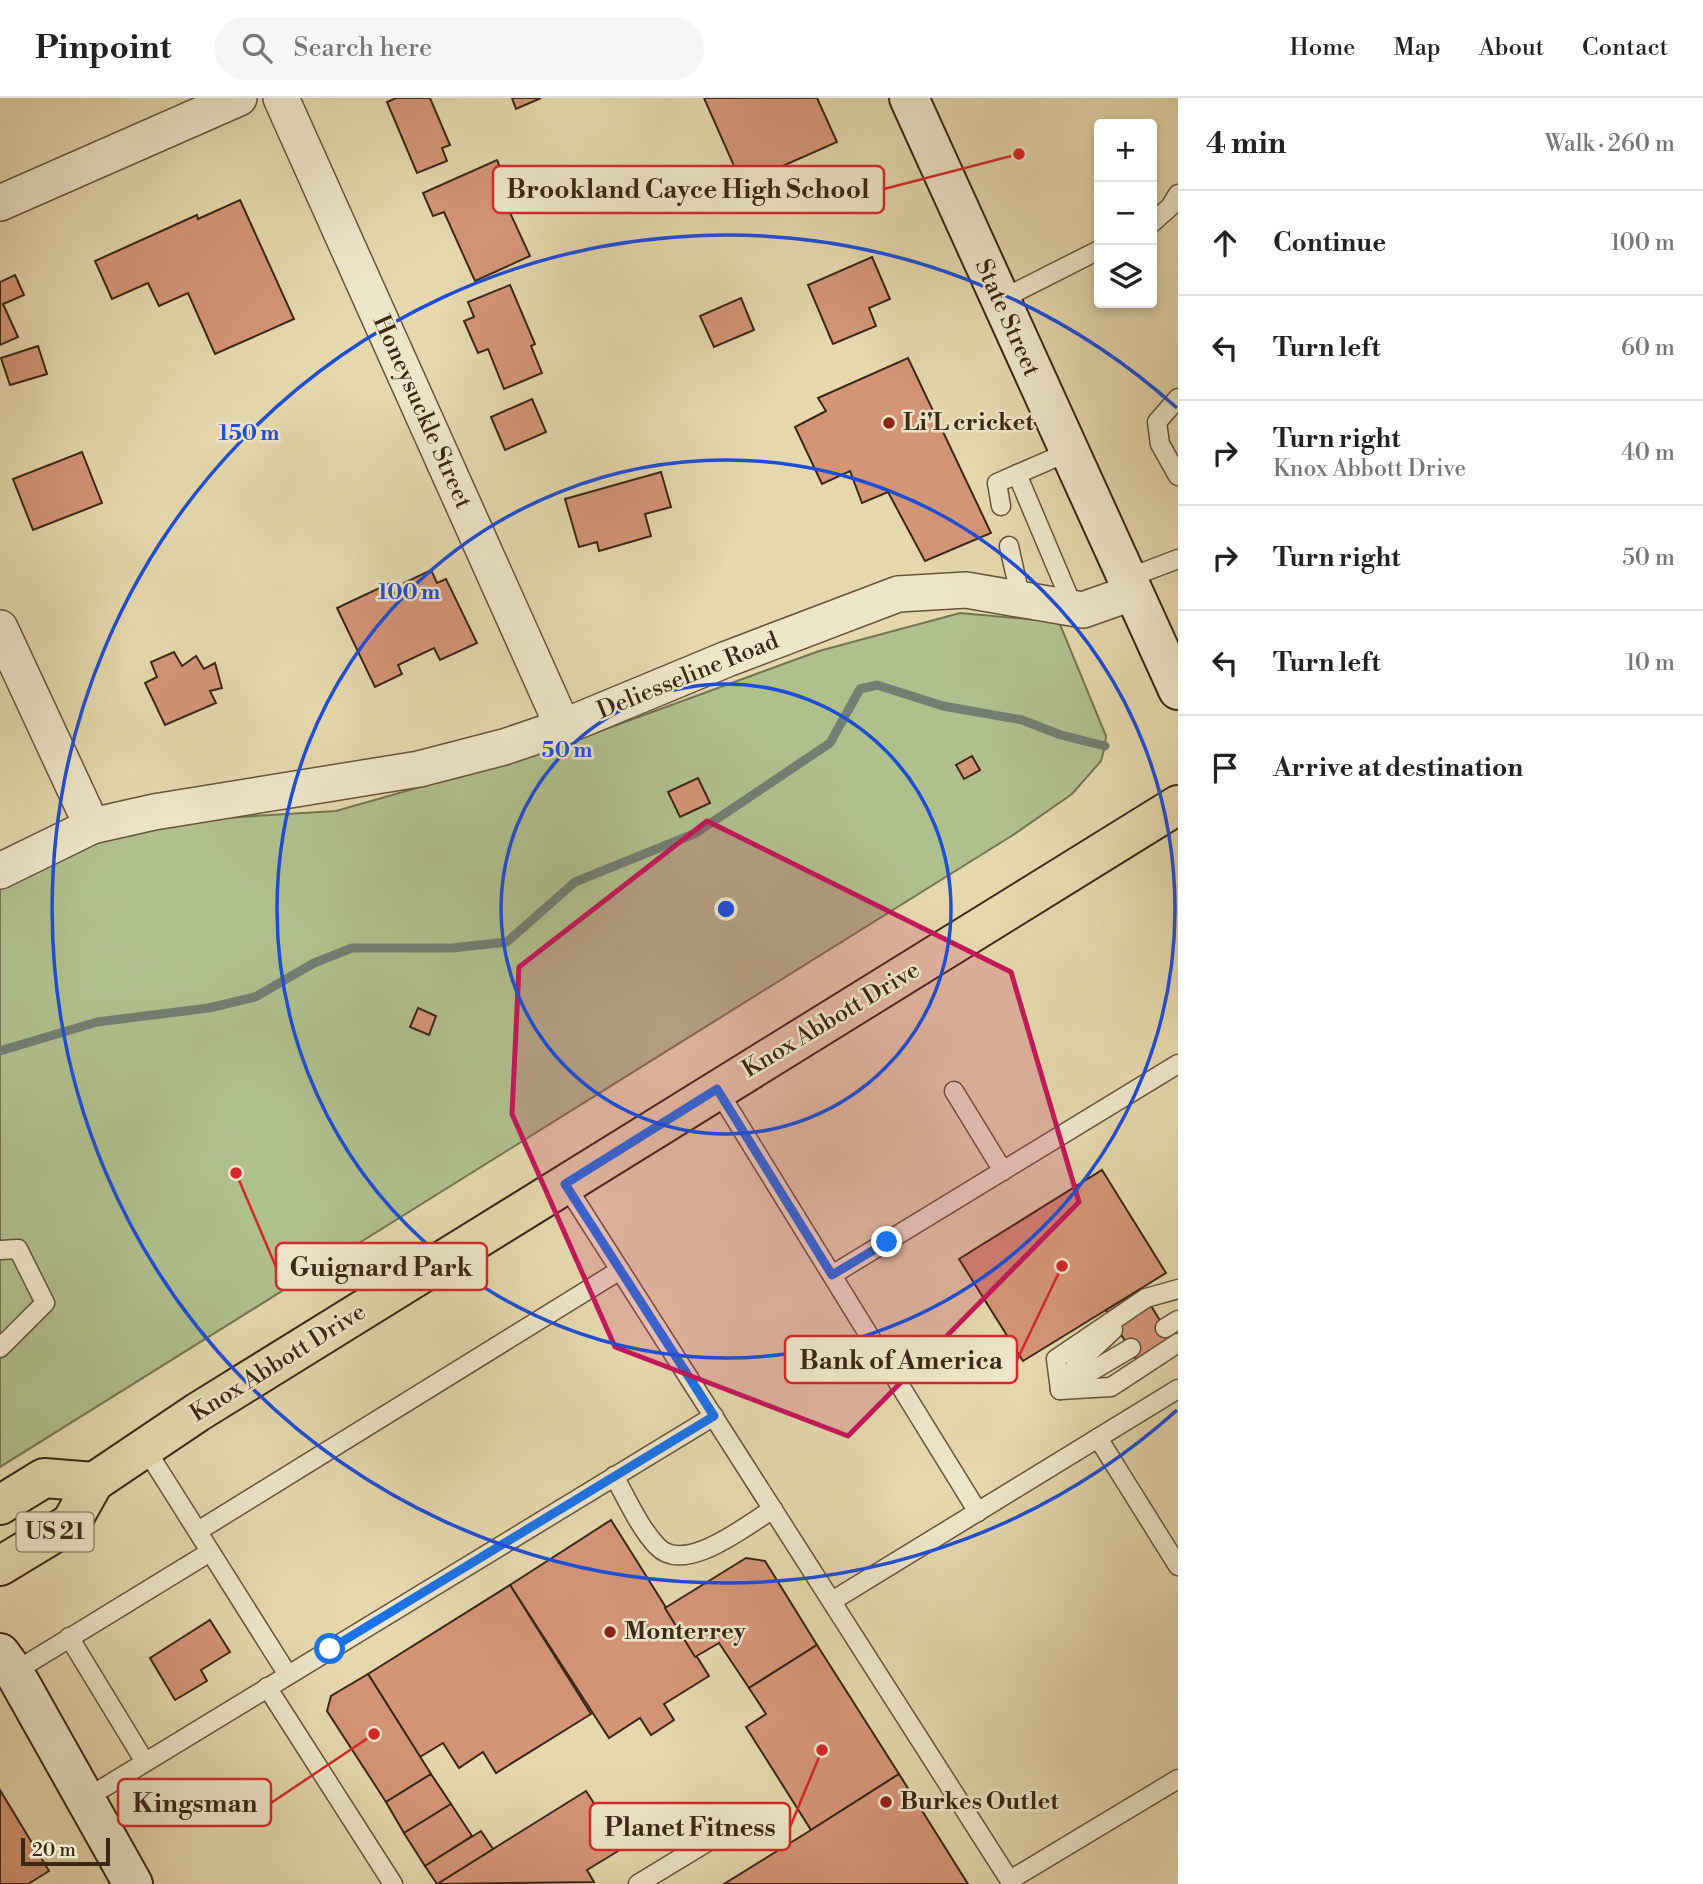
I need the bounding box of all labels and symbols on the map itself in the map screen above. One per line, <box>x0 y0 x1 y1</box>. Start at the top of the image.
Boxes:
callout: Brookland Cayce High School <box>493 166 884 213</box>
text: Brookland Cayce High School <box>506 174 870 206</box>
street label: State Street <box>968 255 1046 382</box>
street label: Honeysuckle Street <box>366 310 478 514</box>
place label: Li'L cricket <box>903 408 1034 438</box>
marker: Li'L cricket <box>881 415 897 431</box>
text: 150 m <box>219 421 279 447</box>
text: 100 m <box>378 580 440 606</box>
street label: Deliesseline Road <box>593 626 783 726</box>
text: 50 m <box>542 738 592 764</box>
centre of rings <box>714 897 738 921</box>
street label: Knox Abbott Drive <box>737 955 925 1085</box>
route end <box>871 1226 902 1257</box>
callout: Guignard Park <box>276 1243 487 1290</box>
text: Guignard Park <box>290 1252 473 1284</box>
street label: Knox Abbott Drive <box>185 1297 371 1429</box>
callout: Bank of America <box>785 1336 1017 1383</box>
text: Bank of America <box>799 1345 1004 1377</box>
road number: US 21 <box>16 1512 94 1552</box>
place label: Monterrey <box>624 1617 747 1647</box>
marker: Monterrey <box>602 1624 618 1640</box>
route start <box>314 1633 345 1664</box>
callout: Kingsman <box>118 1779 271 1826</box>
place label: Burkes Outlet <box>900 1787 1059 1817</box>
text: Kingsman <box>133 1788 257 1820</box>
marker: Burkes Outlet <box>878 1794 894 1810</box>
callout: Planet Fitness <box>590 1803 790 1850</box>
text: Planet Fitness <box>604 1812 776 1844</box>
scale bar <box>21 1835 110 1867</box>

